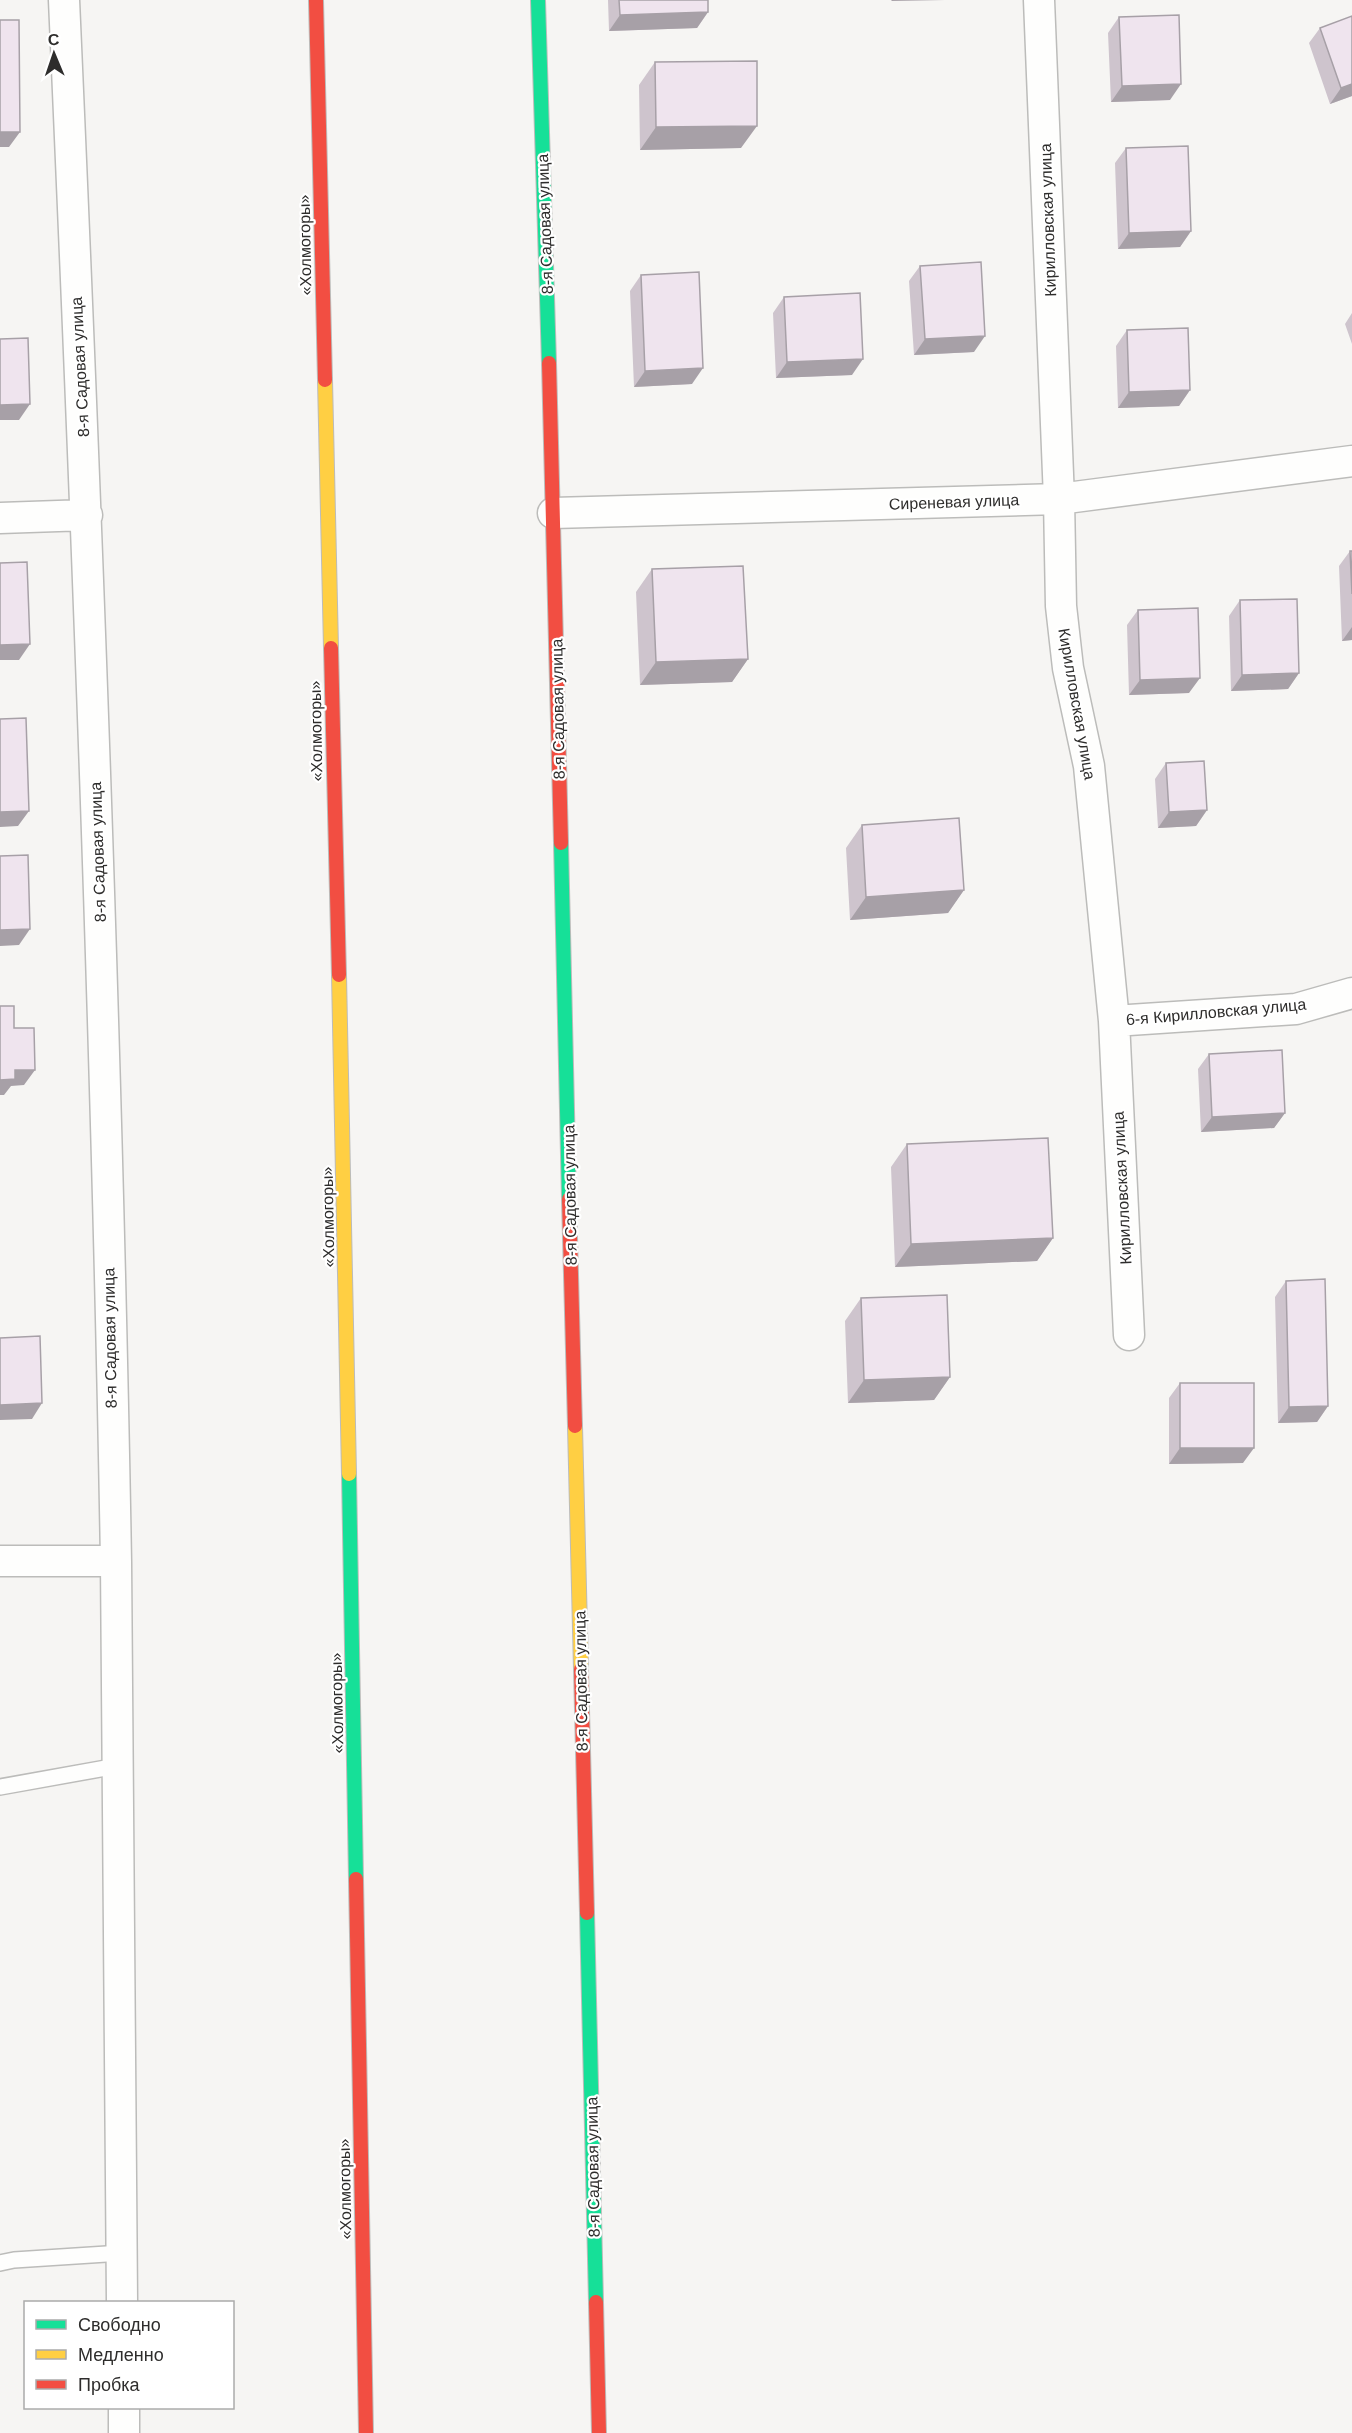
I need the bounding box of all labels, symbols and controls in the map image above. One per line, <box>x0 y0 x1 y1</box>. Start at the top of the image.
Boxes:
north arrow <box>24 24 84 84</box>
text: С <box>47 31 60 48</box>
street label: Кирилловская улица <box>1037 143 1059 297</box>
street label: 8-я Садовая улица <box>534 153 556 295</box>
street label: «Холмогоры» <box>296 194 314 296</box>
street label: 8-я Садовая улица <box>68 296 92 438</box>
street label: Сиреневая улица <box>889 491 1020 513</box>
street label: Кирилловская улица <box>1055 627 1099 781</box>
street label: 8-я Садовая улица <box>548 639 568 779</box>
street label: «Холмогоры» <box>307 680 325 782</box>
street label: 8-я Садовая улица <box>87 781 109 923</box>
street label: 6-я Кирилловская улица <box>1125 996 1307 1028</box>
street label: Кирилловская улица <box>1109 1111 1135 1265</box>
street label: 8-я Садовая улица <box>560 1125 580 1265</box>
street label: «Холмогоры» <box>319 1166 337 1268</box>
street label: 8-я Садовая улица <box>100 1268 120 1408</box>
street label: 8-я Садовая улица <box>571 1611 591 1751</box>
street label: «Холмогоры» <box>328 1652 346 1754</box>
street label: 8-я Садовая улица <box>583 2097 603 2237</box>
street label: «Холмогоры» <box>336 2138 354 2240</box>
legend <box>24 2301 234 2409</box>
text: Свободно <box>78 2315 161 2335</box>
text: Медленно <box>78 2345 164 2365</box>
text: Пробка <box>78 2375 141 2395</box>

